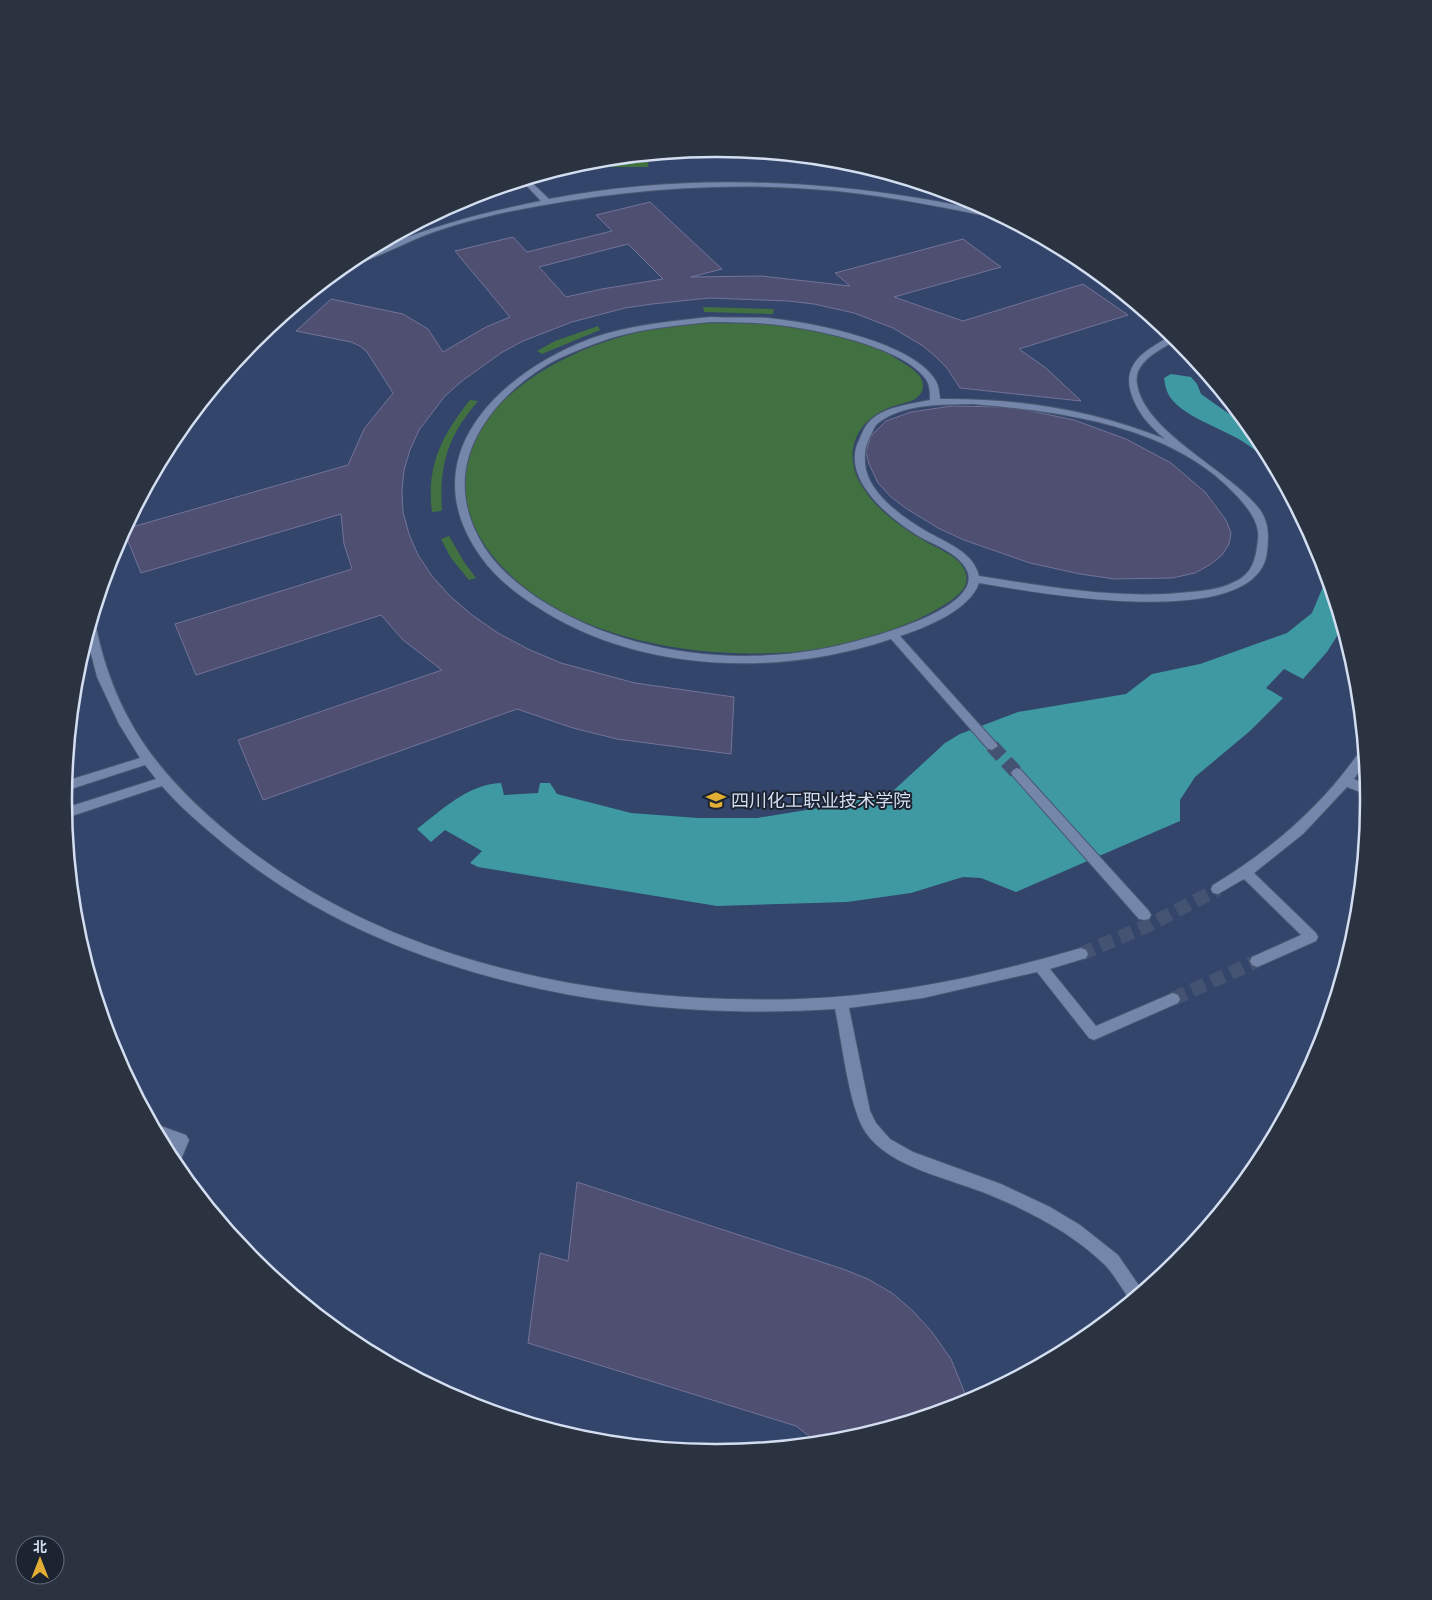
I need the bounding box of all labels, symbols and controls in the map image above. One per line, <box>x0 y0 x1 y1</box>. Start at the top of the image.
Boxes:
school or university icon: 四川化工职业技术学院 <box>705 789 727 811</box>
place label: 四川化工职业技术学院 <box>731 789 911 812</box>
north arrow <box>15 1535 65 1585</box>
text: 北 <box>33 1538 47 1556</box>

